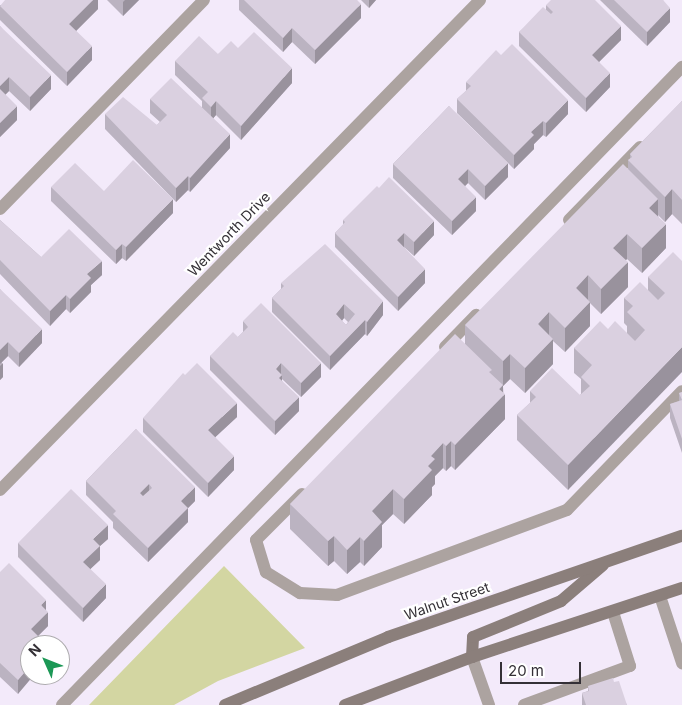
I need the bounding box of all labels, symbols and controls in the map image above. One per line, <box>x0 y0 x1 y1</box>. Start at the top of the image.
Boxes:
street label: Wentworth Drive <box>184 188 274 280</box>
street label: Walnut Street <box>402 579 492 623</box>
north arrow <box>20 635 70 685</box>
text: N <box>25 640 44 660</box>
scale bar <box>502 652 583 684</box>
text: 20 m <box>508 661 544 680</box>

